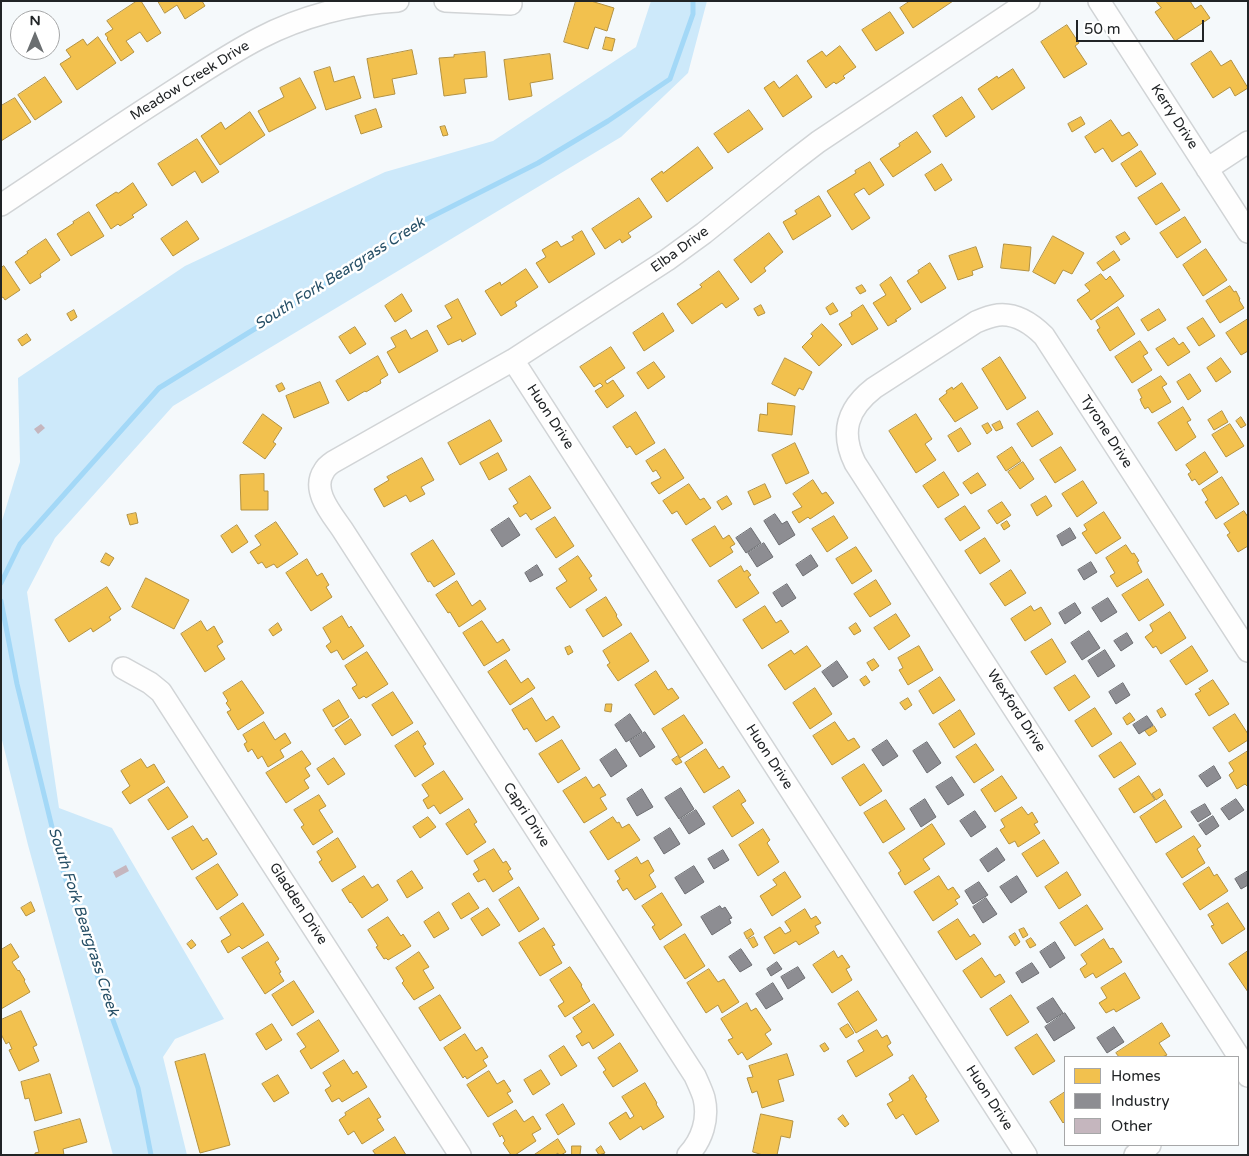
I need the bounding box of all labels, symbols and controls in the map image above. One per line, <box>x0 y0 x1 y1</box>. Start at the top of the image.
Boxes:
north arrow <box>10 10 60 60</box>
scale bar <box>1079 10 1206 42</box>
text: N <box>29 12 41 29</box>
text: 50 m <box>1084 20 1121 38</box>
street label: Meadow Creek Drive <box>127 37 253 125</box>
street label: Kerry Drive <box>1147 82 1201 152</box>
water label: South Fork Beargrass Creek <box>252 214 428 334</box>
street label: Elba Drive <box>648 223 712 277</box>
street label: Huon Drive <box>523 381 577 453</box>
street label: Tyrone Drive <box>1076 393 1136 471</box>
street label: Wexford Drive <box>983 667 1049 755</box>
street label: Huon Drive <box>742 721 796 793</box>
street label: Capri Drive <box>499 780 553 850</box>
water label: South Fork Beargrass Creek <box>44 825 122 1019</box>
street label: Gladden Drive <box>265 860 331 948</box>
legend <box>1064 1056 1239 1146</box>
street label: Huon Drive <box>962 1062 1016 1134</box>
text: Homes <box>1111 1067 1161 1085</box>
text: Industry <box>1111 1092 1170 1110</box>
text: Other <box>1111 1117 1152 1135</box>

